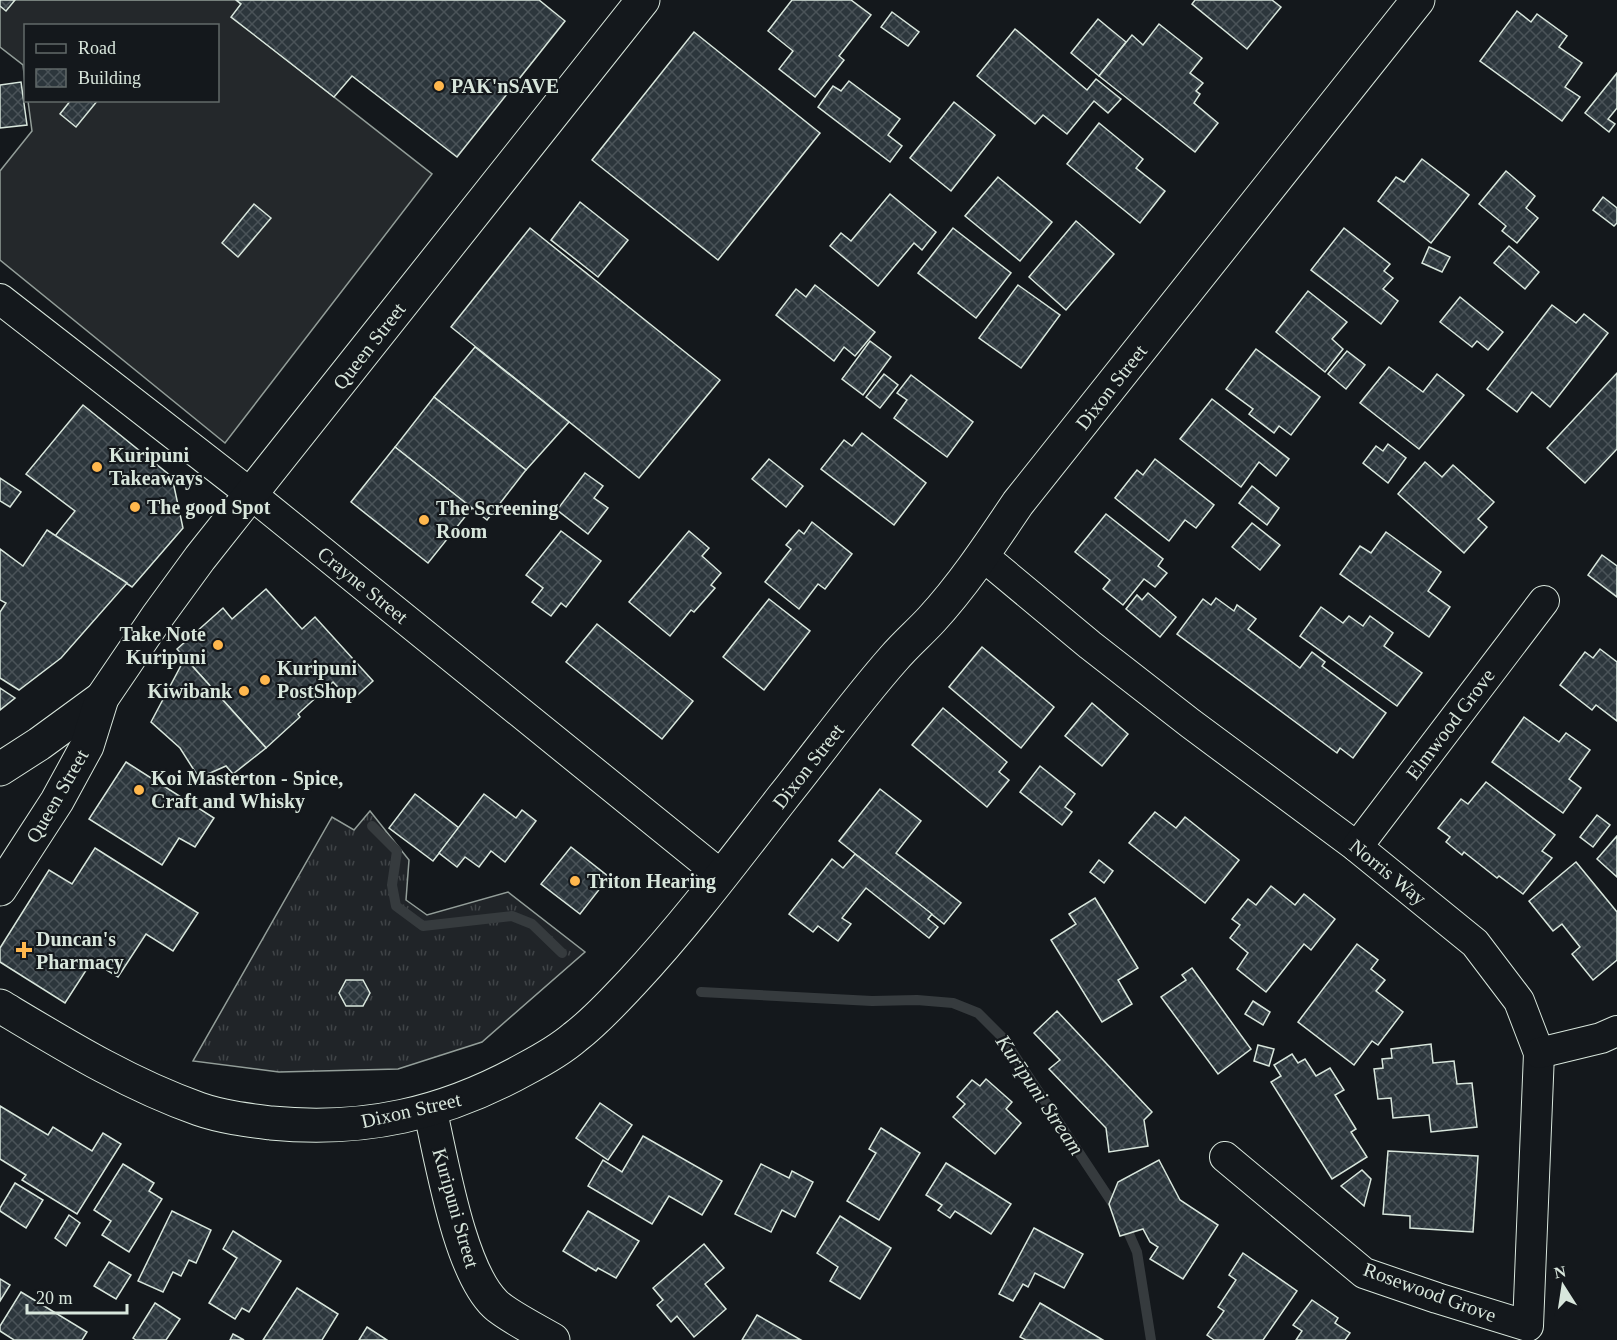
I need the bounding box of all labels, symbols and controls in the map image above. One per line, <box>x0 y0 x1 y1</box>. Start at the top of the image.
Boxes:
legend <box>24 24 219 102</box>
text: Road <box>78 38 116 58</box>
text: Building <box>78 68 141 88</box>
place label: PAK'nSAVE <box>451 75 559 97</box>
marker: PAK'nSAVE <box>432 79 446 93</box>
street label: Queen Street <box>328 298 410 394</box>
street label: Dixon Street <box>1071 340 1151 434</box>
place label: Kuripuni Takeaways <box>109 444 203 490</box>
marker: Kuripuni Takeaways <box>90 460 104 474</box>
place label: The good Spot <box>147 496 271 519</box>
place label: The Screening Room <box>436 497 558 542</box>
marker: The good Spot <box>128 500 142 514</box>
marker: The Screening Room <box>417 513 431 527</box>
street label: Crayne Street <box>313 542 413 629</box>
place label: Take Note Kuripuni <box>120 623 206 669</box>
marker: Take Note Kuripuni <box>211 638 225 652</box>
place label: Kuripuni PostShop <box>277 657 357 703</box>
street label: Elmwood Grove <box>1401 664 1499 784</box>
marker: Kuripuni PostShop <box>258 673 272 687</box>
place label: Kiwibank <box>148 680 233 702</box>
marker: Kiwibank <box>237 684 251 698</box>
street label: Dixon Street <box>768 719 848 813</box>
street label: Queen Street <box>22 745 93 846</box>
place label: Koi Masterton - Spice, Craft and Whisky <box>151 767 343 813</box>
marker: Koi Masterton - Spice, Craft and Whisky <box>132 783 146 797</box>
street label: Norris Way <box>1345 835 1431 910</box>
place label: Triton Hearing <box>587 870 716 893</box>
marker: Triton Hearing <box>568 874 582 888</box>
place label: Duncan's Pharmacy <box>36 928 124 974</box>
marker: Duncan's Pharmacy <box>17 943 31 957</box>
water label: Kurīpuni Stream <box>990 1030 1089 1160</box>
street label: Dixon Street <box>359 1088 463 1132</box>
street label: Kuripuni Street <box>427 1145 484 1271</box>
north arrow <box>1533 1256 1593 1316</box>
street label: Rosewood Grove <box>1361 1258 1499 1326</box>
text: N <box>1553 1262 1568 1281</box>
scale bar <box>27 1277 128 1315</box>
text: 20 m <box>36 1288 73 1308</box>

